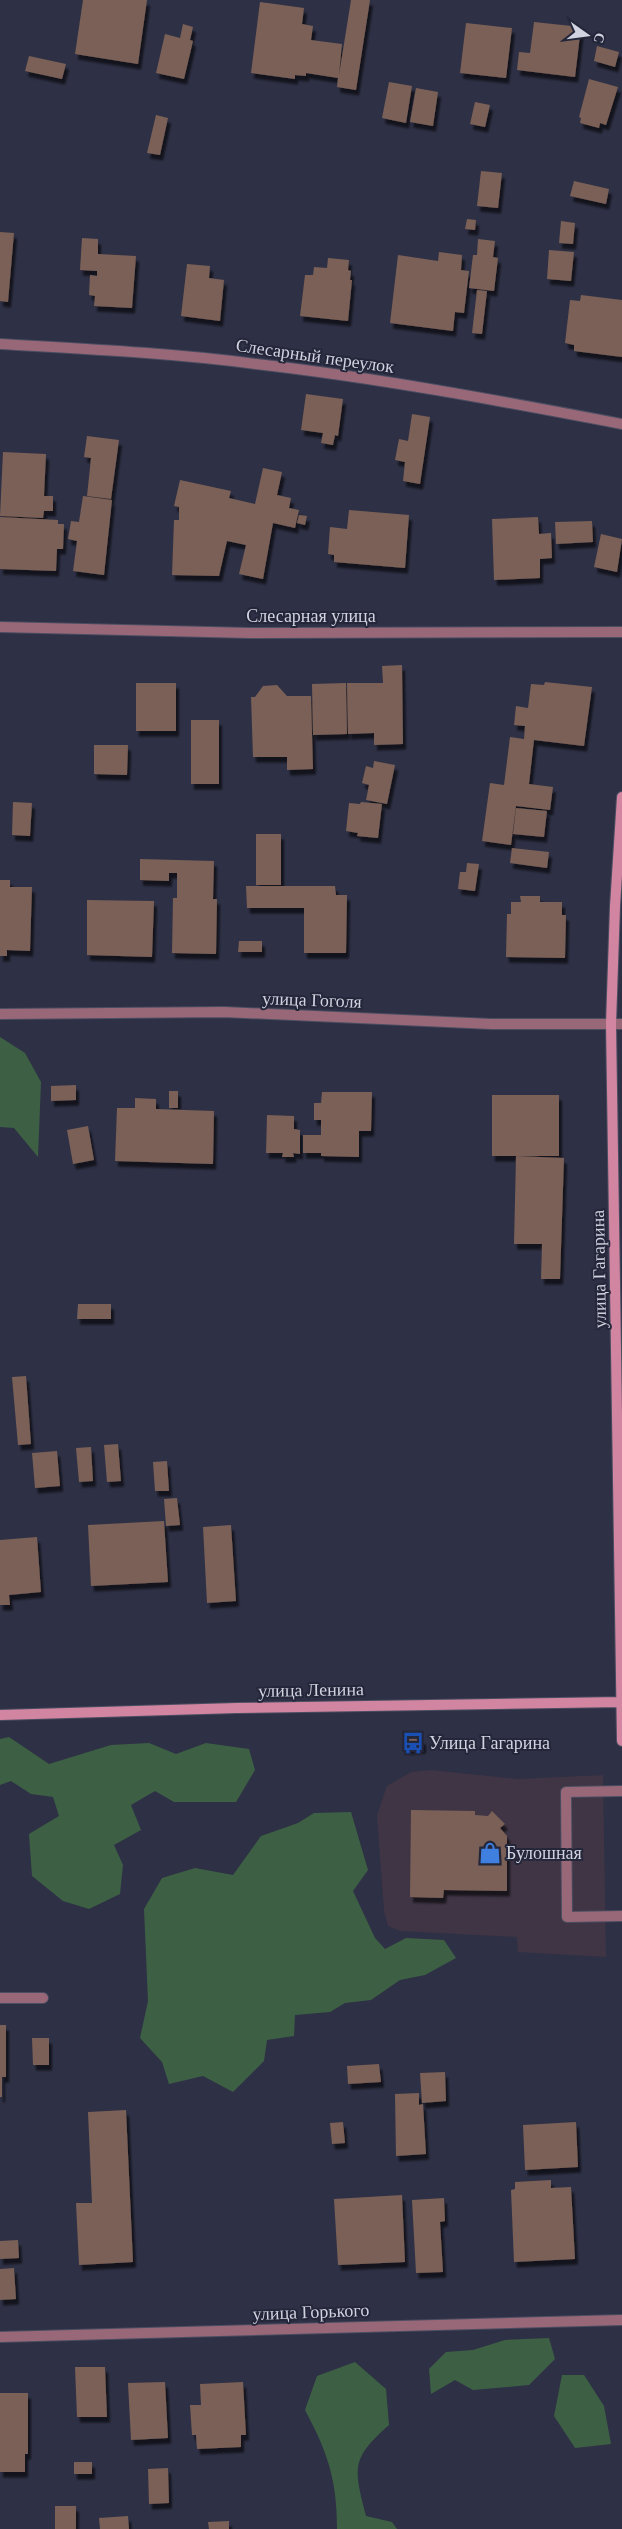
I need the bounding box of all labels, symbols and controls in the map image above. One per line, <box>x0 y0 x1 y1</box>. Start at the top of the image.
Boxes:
north arrow <box>562 10 612 60</box>
text: С <box>591 31 608 45</box>
street label: Слесарный переулок <box>235 335 396 377</box>
street label: Слесарная улица <box>246 606 376 626</box>
street label: улица Гоголя <box>262 988 362 1012</box>
street label: улица Гагарина <box>588 1210 610 1328</box>
street label: улица Ленина <box>258 1679 364 1701</box>
bus stop icon: Улица Гагарина <box>400 1730 426 1756</box>
place label: Улица Гагарина <box>429 1733 550 1753</box>
shop icon: Булошная <box>477 1840 503 1866</box>
place label: Булошная <box>506 1843 582 1863</box>
street label: улица Горького <box>252 2300 370 2324</box>

